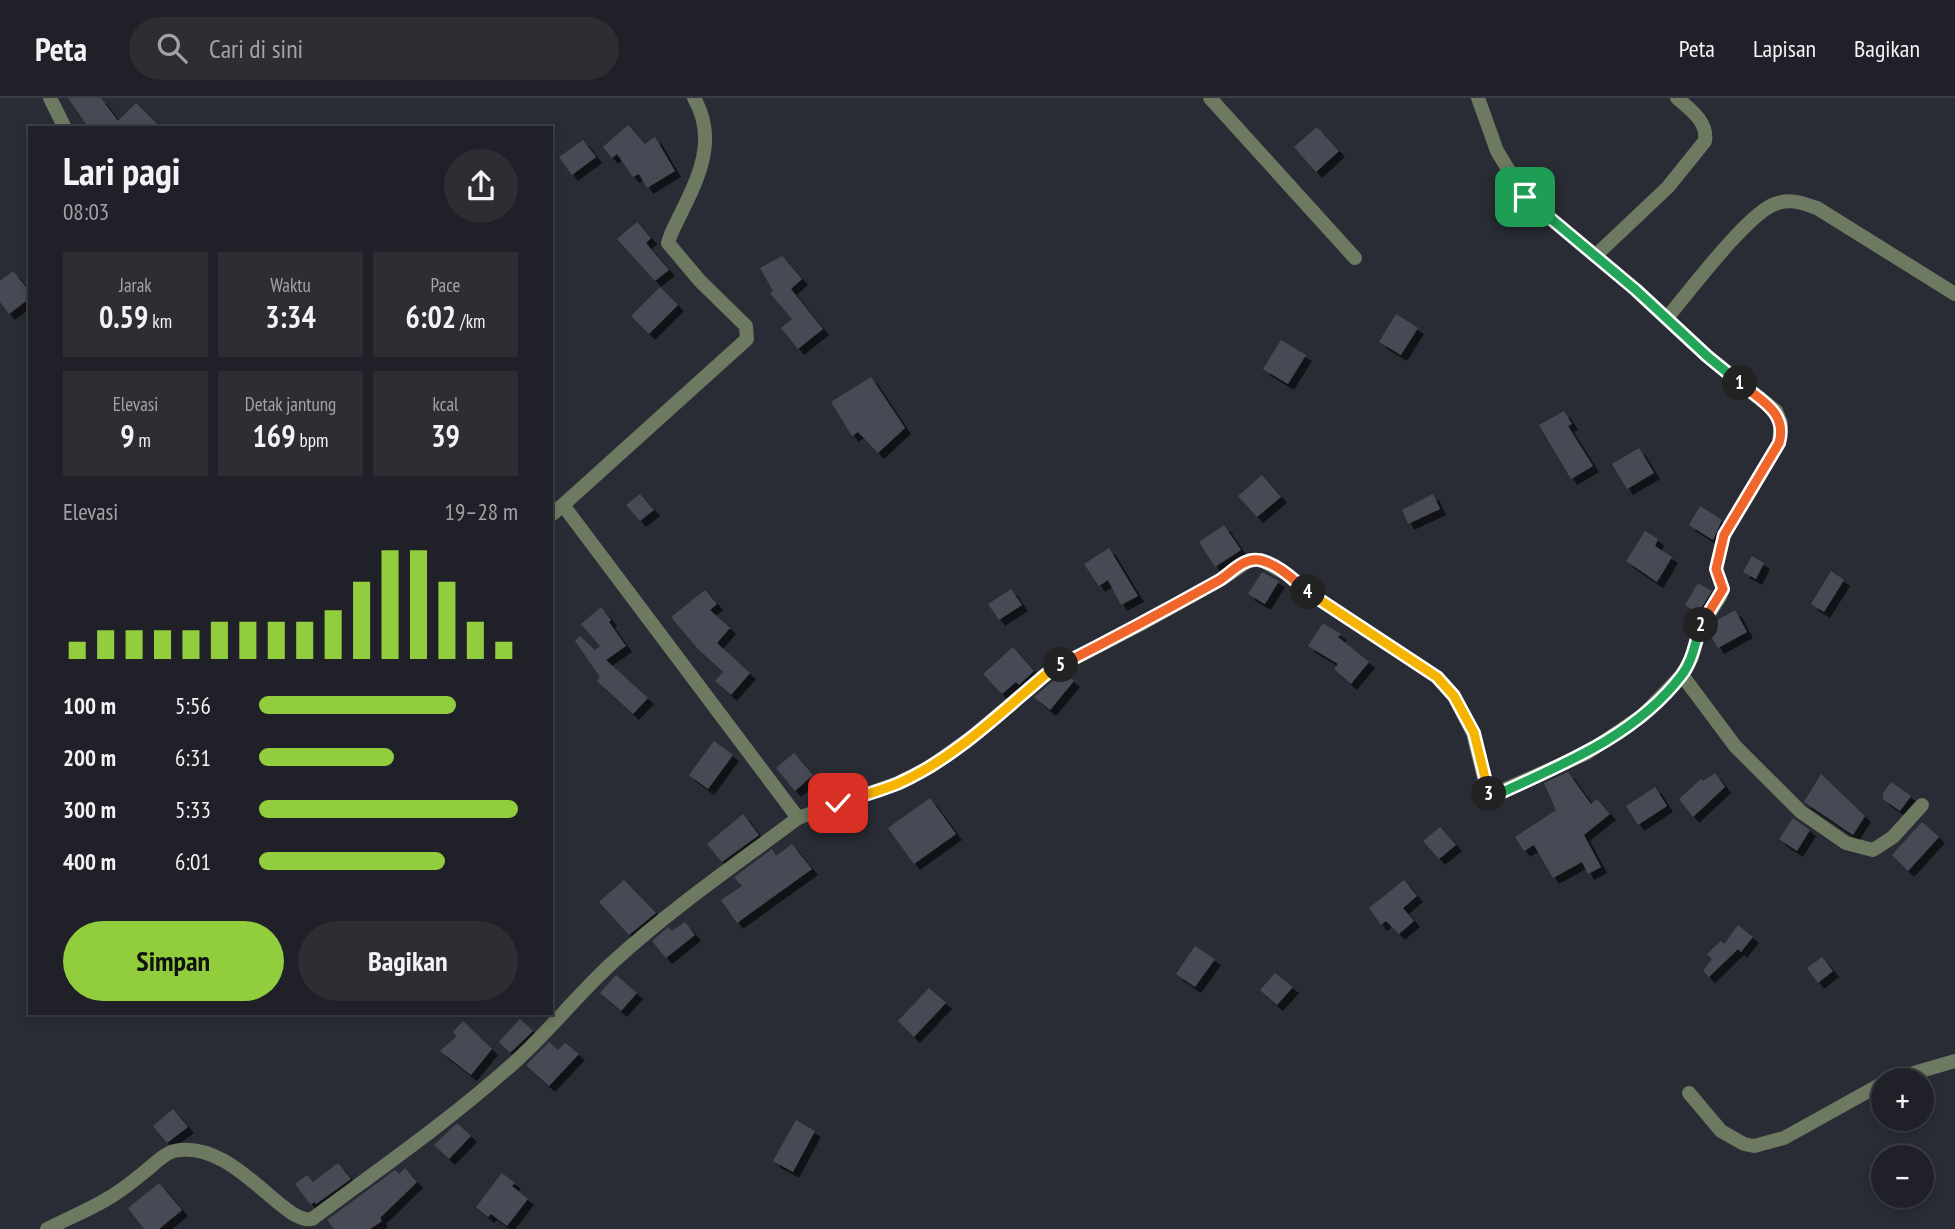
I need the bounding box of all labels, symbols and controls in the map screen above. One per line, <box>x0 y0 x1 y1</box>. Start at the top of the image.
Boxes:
search box <box>129 17 619 80</box>
text: Peta <box>35 27 87 70</box>
icon: search <box>153 29 191 67</box>
text: Cari di sini <box>209 32 303 65</box>
text: Peta <box>1679 33 1715 64</box>
text: Lapisan <box>1753 33 1816 64</box>
text: Bagikan <box>1854 33 1920 64</box>
text: Lari pagi <box>63 146 180 195</box>
button: share <box>444 149 518 223</box>
pin <box>1495 167 1555 227</box>
icon: arrive <box>1506 178 1544 216</box>
text: 08:03 <box>63 197 109 226</box>
text: Jarak <box>119 273 152 297</box>
text: Waktu <box>270 273 311 297</box>
text: Pace <box>431 273 460 297</box>
text: 0.59 <box>99 297 148 336</box>
text: 3:34 <box>265 297 316 336</box>
text: 6:02 <box>406 297 456 336</box>
text: km <box>148 309 172 333</box>
text: /km <box>456 309 485 333</box>
pin: 1 <box>1722 366 1758 400</box>
text: 1 <box>1735 370 1744 394</box>
text: Elevasi <box>113 392 158 416</box>
text: Detak jantung <box>245 392 336 416</box>
text: kcal <box>433 392 458 416</box>
text: 9 <box>120 416 134 455</box>
text: 169 <box>253 416 296 455</box>
text: 39 <box>431 416 460 455</box>
text: m <box>134 428 151 452</box>
text: bpm <box>296 428 328 452</box>
text: Elevasi <box>63 497 118 526</box>
text: 19–28 m <box>445 497 518 526</box>
pin: 4 <box>1290 574 1326 610</box>
text: 4 <box>1303 579 1312 603</box>
pin: 2 <box>1684 608 1718 642</box>
text: 2 <box>1696 612 1705 636</box>
pin: 5 <box>1044 648 1078 682</box>
text: 5 <box>1056 652 1065 676</box>
text: 100 m <box>63 691 116 720</box>
text: 5:56 <box>175 691 211 720</box>
text: 200 m <box>63 743 116 772</box>
text: 6:31 <box>175 743 211 772</box>
pin <box>808 773 868 833</box>
pin: 3 <box>1472 776 1506 812</box>
text: 3 <box>1484 781 1493 805</box>
icon: check <box>819 784 857 822</box>
text: 300 m <box>63 795 116 824</box>
text: 5:33 <box>175 795 211 824</box>
text: 400 m <box>63 847 116 876</box>
text: 6:01 <box>175 847 211 876</box>
button: Simpan <box>63 921 284 1001</box>
button: Bagikan <box>298 921 518 1001</box>
map controls <box>1871 1068 1934 1208</box>
button: + <box>1871 1068 1934 1131</box>
button: − <box>1871 1145 1934 1208</box>

